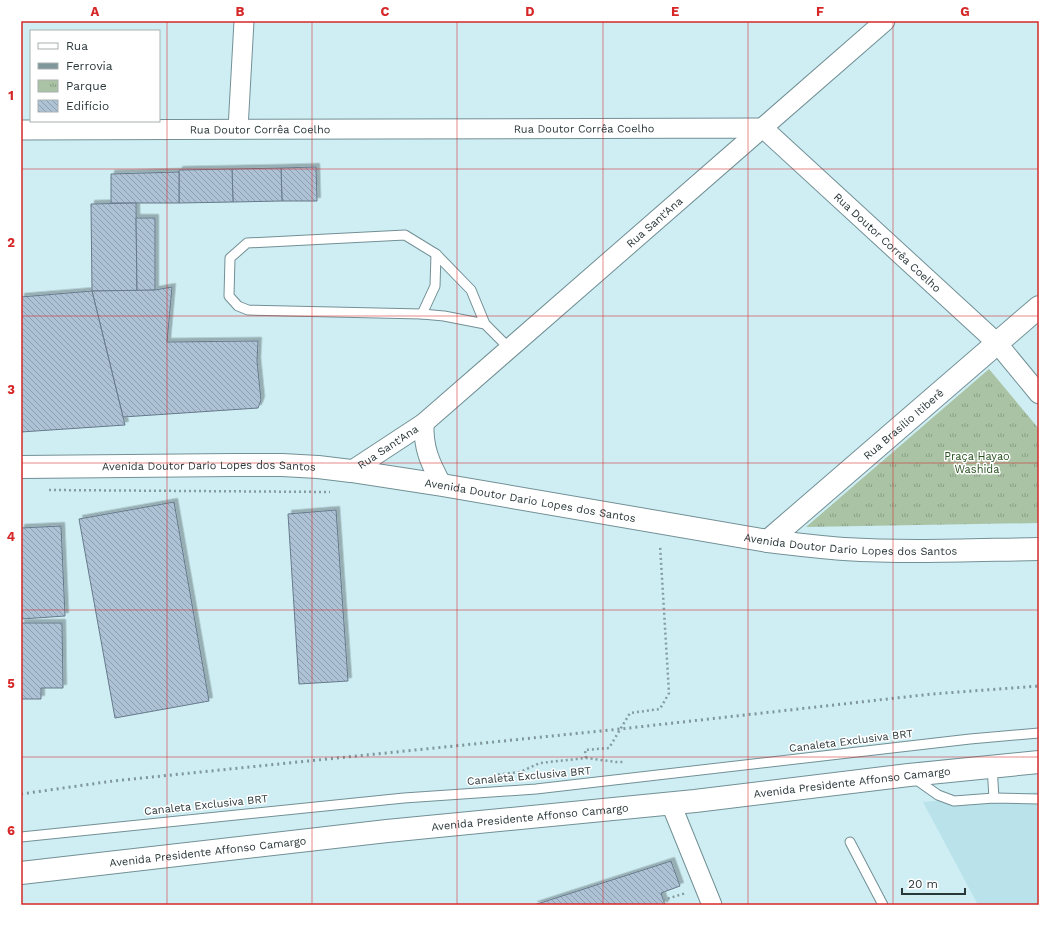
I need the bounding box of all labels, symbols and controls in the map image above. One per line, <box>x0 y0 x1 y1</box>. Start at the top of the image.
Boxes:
text: A <box>91 4 100 19</box>
text: B <box>236 4 245 19</box>
text: C <box>381 4 390 19</box>
text: D <box>525 4 535 19</box>
text: E <box>671 4 679 19</box>
text: F <box>816 4 824 19</box>
text: G <box>960 4 970 19</box>
legend <box>30 30 160 122</box>
text: Rua <box>66 39 88 53</box>
text: Ferrovia <box>66 59 113 73</box>
text: Parque <box>66 79 107 93</box>
text: 1 <box>8 88 14 103</box>
text: Edifício <box>66 99 109 113</box>
street label: Rua Doutor Corrêa Coelho <box>514 122 654 135</box>
street label: Rua Doutor Corrêa Coelho <box>190 123 330 136</box>
street label: Rua Doutor Corrêa Coelho <box>831 190 944 295</box>
street label: Rua Sant'Ana <box>624 194 685 250</box>
text: 2 <box>7 235 15 250</box>
text: 3 <box>7 382 15 397</box>
street label: Rua Brasílio Itiberê <box>861 386 946 462</box>
street label: Rua Sant'Ana <box>355 422 421 471</box>
park label: Praça Hayao Washida <box>944 450 1010 476</box>
street label: Avenida Doutor Dario Lopes dos Santos <box>102 458 316 473</box>
street label: Avenida Doutor Dario Lopes dos Santos <box>424 476 637 525</box>
text: 4 <box>7 529 16 544</box>
street label: Avenida Doutor Dario Lopes dos Santos <box>743 531 958 558</box>
text: 5 <box>7 676 15 691</box>
street label: Canaleta Exclusiva BRT <box>788 727 914 755</box>
street label: Canaleta Exclusiva BRT <box>466 764 592 788</box>
street label: Avenida Presidente Affonso Camargo <box>753 764 951 800</box>
street label: Canaleta Exclusiva BRT <box>143 792 269 818</box>
street label: Avenida Presidente Affonso Camargo <box>431 801 629 833</box>
text: 6 <box>7 823 15 838</box>
street label: Avenida Presidente Affonso Camargo <box>109 834 307 869</box>
scale bar <box>902 870 965 896</box>
text: 20 m <box>908 877 938 891</box>

